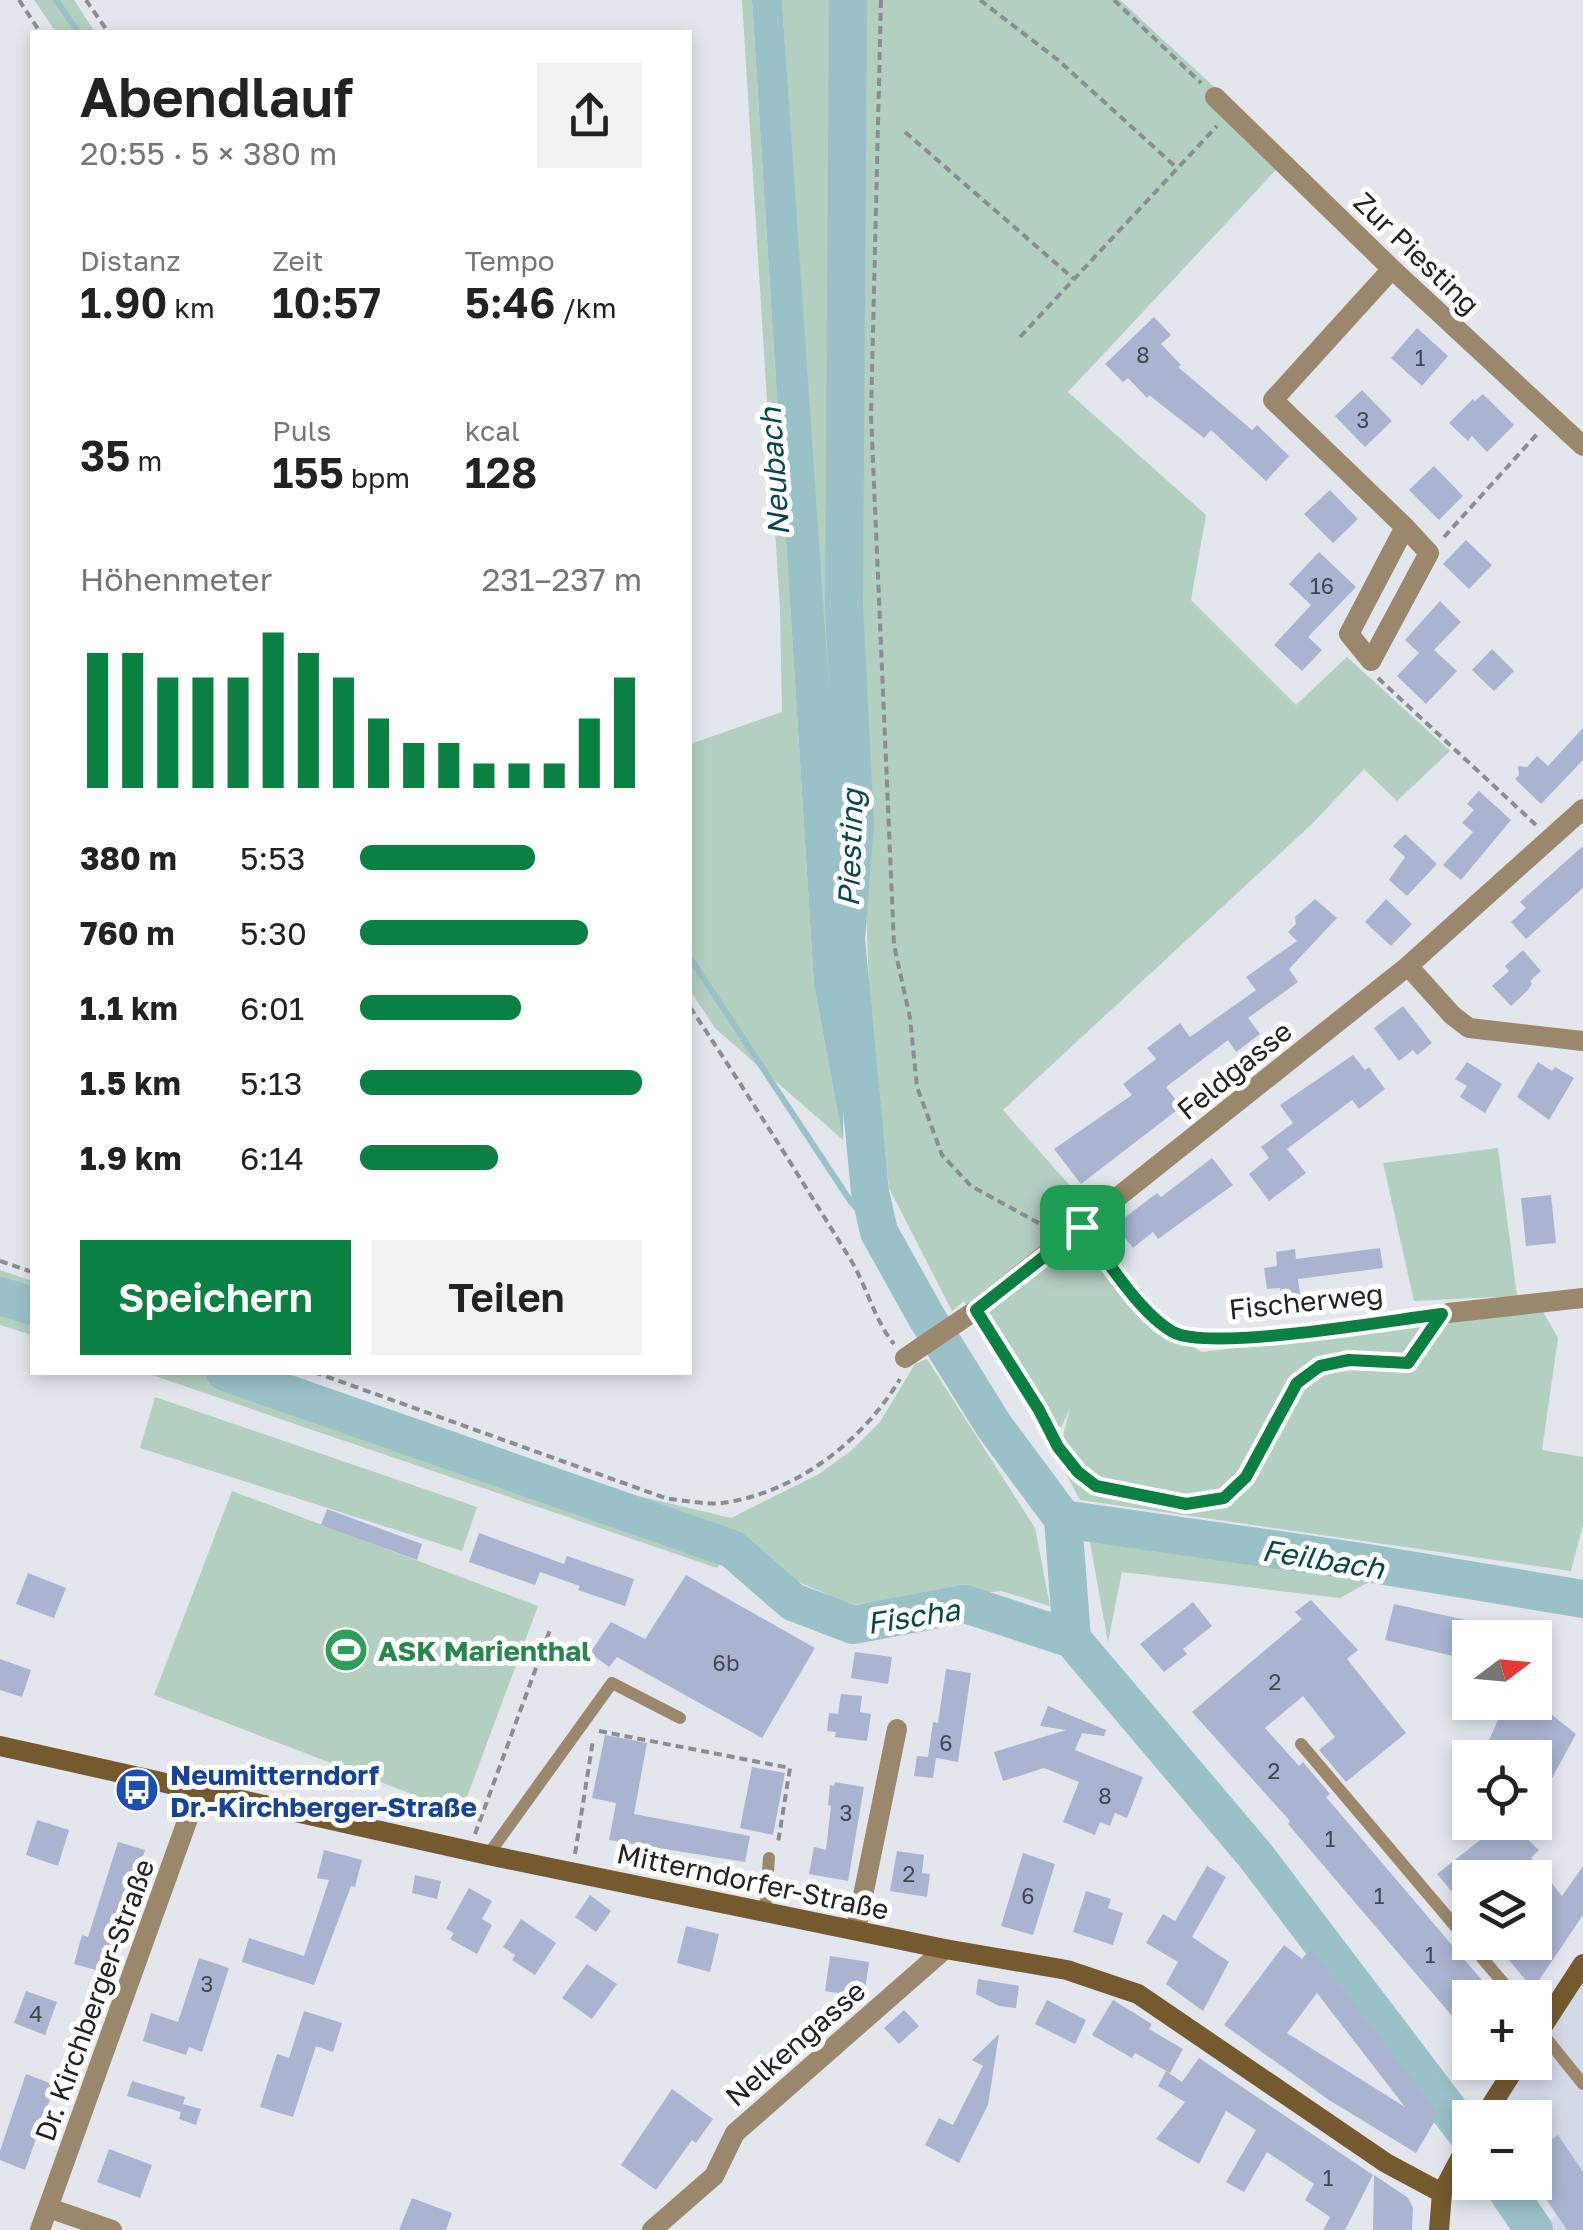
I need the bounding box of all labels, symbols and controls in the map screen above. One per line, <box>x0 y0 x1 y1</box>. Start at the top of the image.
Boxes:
text: Abendlauf <box>80 63 353 129</box>
button: share <box>537 63 642 168</box>
text: 20:55 · 5 × 380 m <box>80 134 337 172</box>
street label: Zur Piesting <box>1348 185 1486 321</box>
text: Distanz <box>80 244 180 277</box>
text: Zeit <box>272 244 324 277</box>
text: Tempo <box>465 244 555 277</box>
text: 1.90 <box>80 277 167 327</box>
text: 10:57 <box>272 277 381 327</box>
text: 5:46 <box>465 277 555 327</box>
text: km <box>167 291 215 324</box>
text: /km <box>555 291 616 324</box>
house number: 8 <box>1136 341 1150 368</box>
house number: 1 <box>1415 344 1426 371</box>
water label: Neubach <box>751 405 796 537</box>
house number: 3 <box>1357 406 1369 433</box>
text: Puls <box>272 414 331 447</box>
text: kcal <box>465 414 520 447</box>
text: 35 <box>80 430 131 480</box>
text: m <box>131 444 162 477</box>
text: 155 <box>272 447 344 497</box>
text: 128 <box>465 447 537 497</box>
text: bpm <box>344 461 410 494</box>
text: Höhenmeter <box>80 560 272 598</box>
text: 231–237 m <box>482 560 642 598</box>
house number: 16 <box>1310 572 1334 599</box>
water label: Piesting <box>830 786 870 908</box>
text: 380 m <box>80 839 177 877</box>
text: 5:53 <box>240 839 305 877</box>
text: 760 m <box>80 914 175 952</box>
text: 5:30 <box>240 914 307 952</box>
text: 1.1 km <box>80 989 178 1027</box>
text: 6:01 <box>240 989 304 1027</box>
street label: Feldgasse <box>1170 1014 1298 1126</box>
text: 1.5 km <box>80 1064 181 1102</box>
text: 5:13 <box>240 1064 302 1102</box>
text: 1.9 km <box>80 1139 182 1177</box>
text: 6:14 <box>240 1139 304 1177</box>
pin <box>1040 1185 1125 1270</box>
icon: arrive <box>1055 1200 1110 1255</box>
button: Speichern <box>80 1240 351 1355</box>
button: Teilen <box>371 1240 642 1355</box>
street label: Fischerweg <box>1227 1276 1385 1326</box>
water label: Feilbach <box>1260 1532 1388 1587</box>
water label: Fischa <box>864 1591 963 1641</box>
north arrow <box>1452 1620 1552 1720</box>
map controls <box>1452 1620 1552 2200</box>
sports icon: ASK Marienthal <box>323 1627 369 1673</box>
place label: ASK Marienthal <box>378 1634 591 1667</box>
house number: 6b <box>713 1649 739 1676</box>
house number: 2 <box>1269 1668 1281 1695</box>
house number: 6 <box>939 1729 953 1756</box>
button: locate <box>1452 1740 1552 1840</box>
house number: 2 <box>1268 1757 1280 1784</box>
place label: Neumitterndorf Dr.-Kirchberger-Straße <box>170 1758 477 1823</box>
bus stop icon: Neumitterndorf Dr.-Kirchberger-Straße <box>114 1767 160 1813</box>
house number: 8 <box>1098 1782 1112 1809</box>
house number: 3 <box>840 1799 852 1826</box>
house number: 1 <box>1325 1825 1336 1852</box>
street label: Mitterndorfer-Straße <box>614 1836 892 1926</box>
street label: Dr. Kirchberger-Straße <box>28 1855 160 2145</box>
house number: 2 <box>903 1860 915 1887</box>
button: layers <box>1452 1860 1552 1960</box>
house number: 6 <box>1021 1882 1035 1909</box>
house number: 1 <box>1374 1882 1385 1909</box>
house number: 1 <box>1425 1941 1436 1968</box>
house number: 3 <box>201 1970 213 1997</box>
street label: Nelkengasse <box>718 1973 872 2113</box>
button: + <box>1452 1980 1552 2080</box>
house number: 4 <box>29 2000 43 2027</box>
button: − <box>1452 2100 1552 2200</box>
house number: 1 <box>1323 2164 1334 2191</box>

